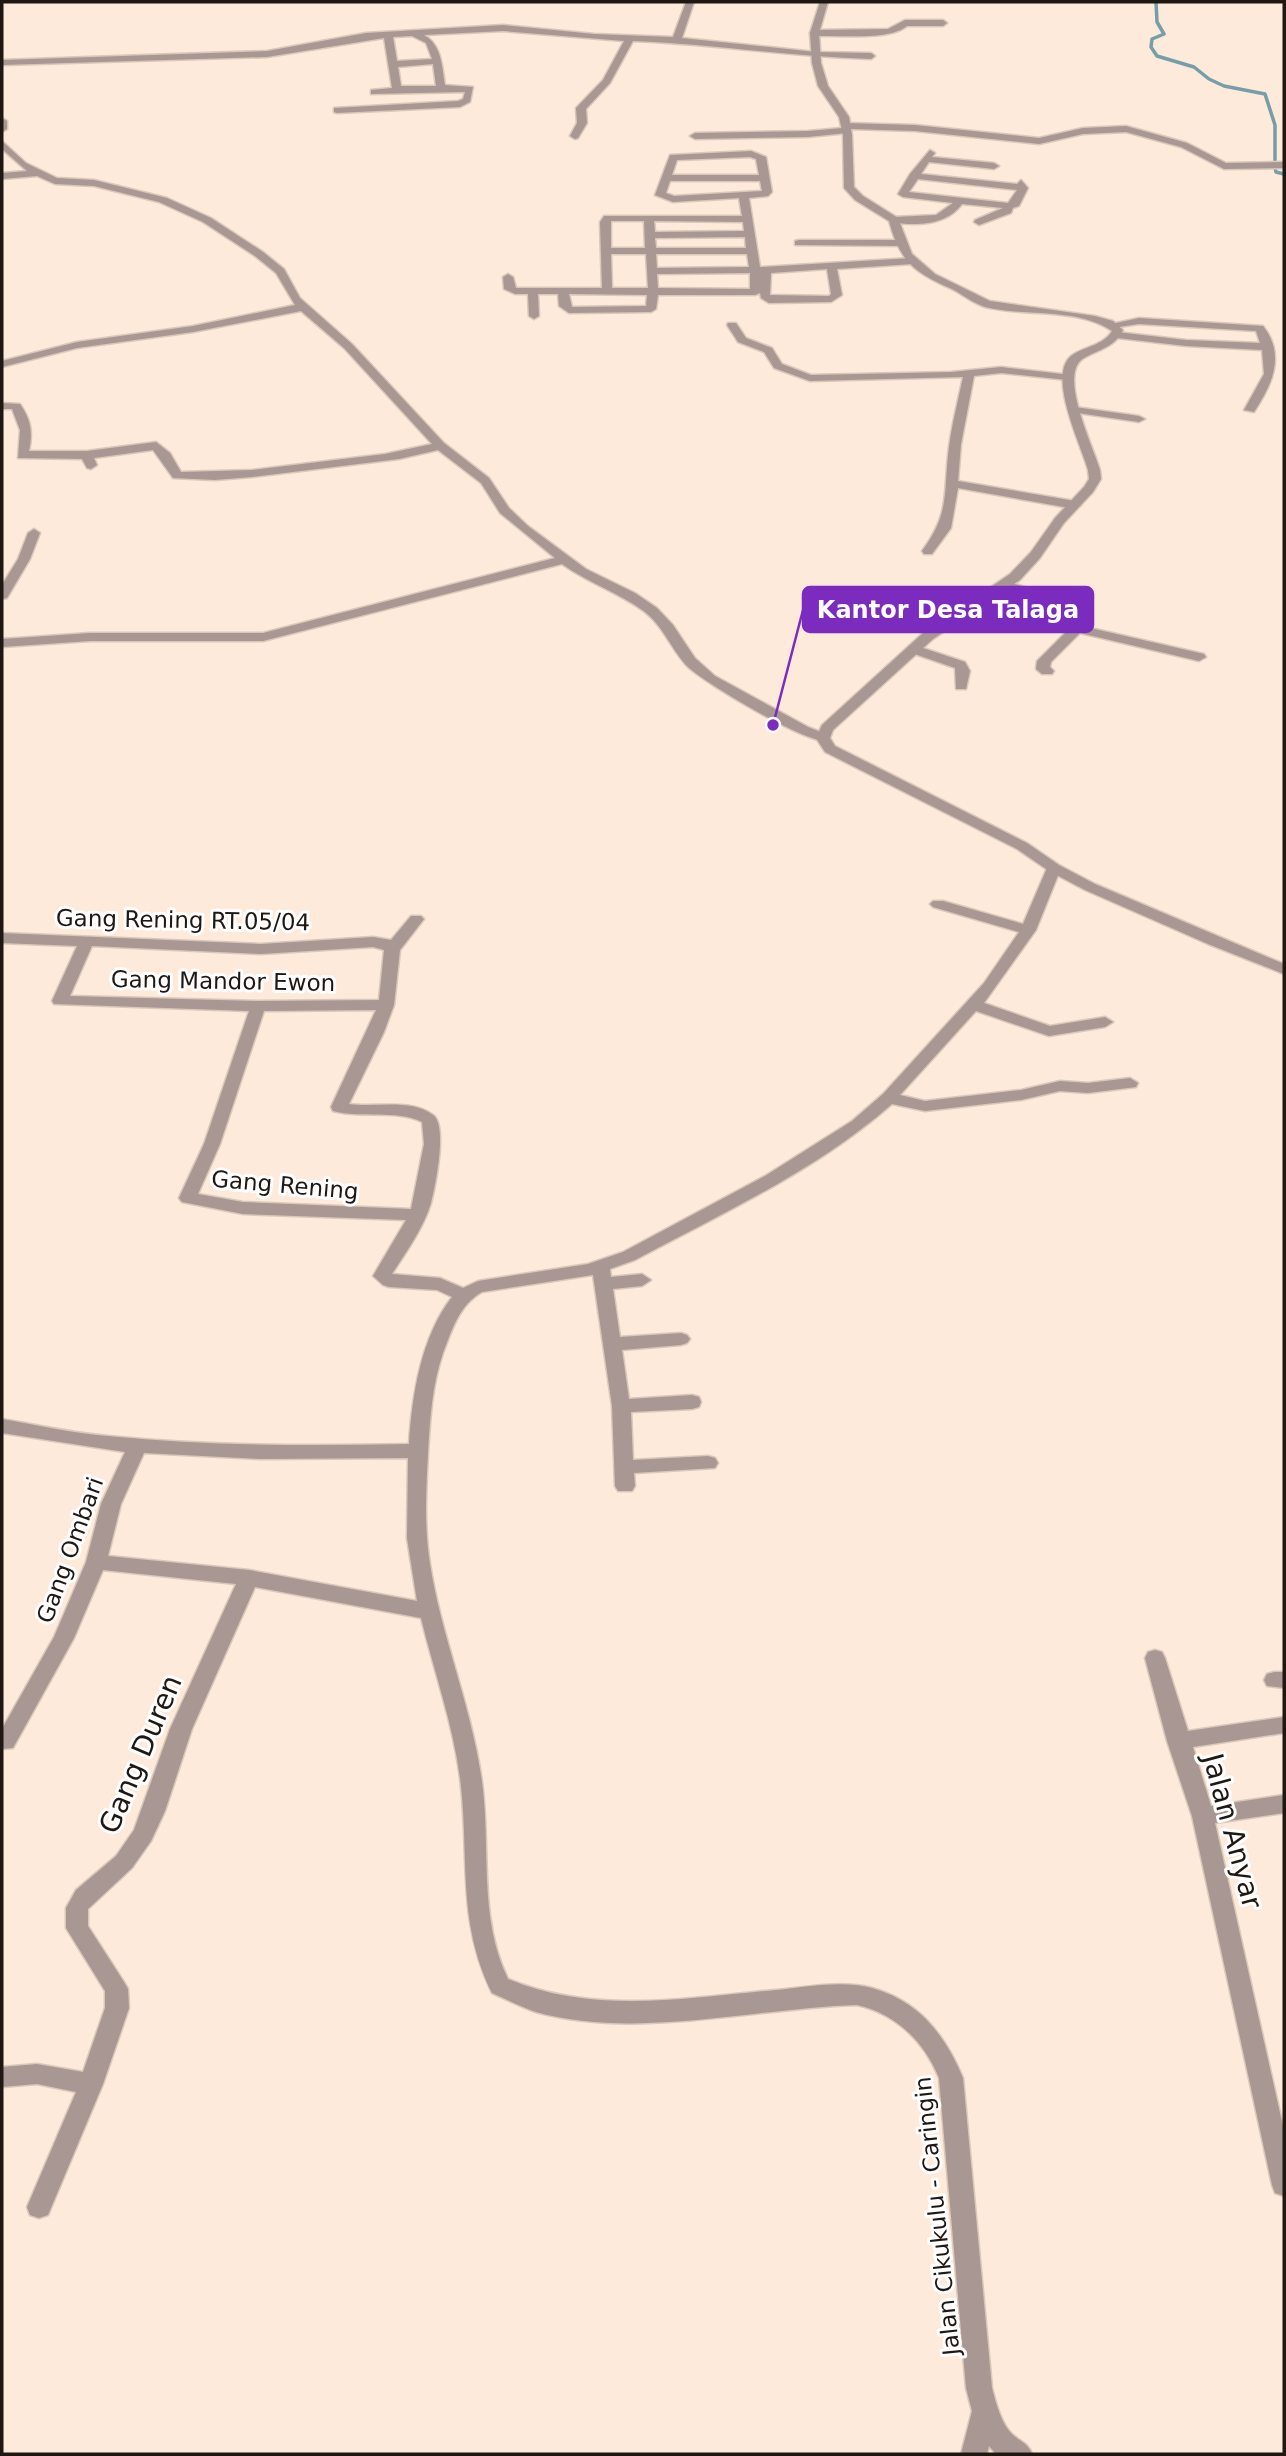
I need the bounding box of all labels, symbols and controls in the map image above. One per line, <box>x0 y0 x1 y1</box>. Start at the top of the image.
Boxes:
callout: Kantor Desa Talaga <box>803 587 1093 632</box>
text: Kantor Desa Talaga <box>817 596 1079 624</box>
street label: Gang Rening RT.05/04 <box>56 905 310 935</box>
street label: Gang Mandor Ewon <box>111 966 335 996</box>
street label: Gang Rening <box>210 1166 360 1204</box>
street label: Gang Ombari <box>32 1473 108 1627</box>
street label: Gang Duren <box>92 1670 189 1838</box>
street label: Jalan Anyar <box>1195 1748 1269 1913</box>
street label: Jalan Cikukulu - Caringin <box>909 2075 965 2359</box>

